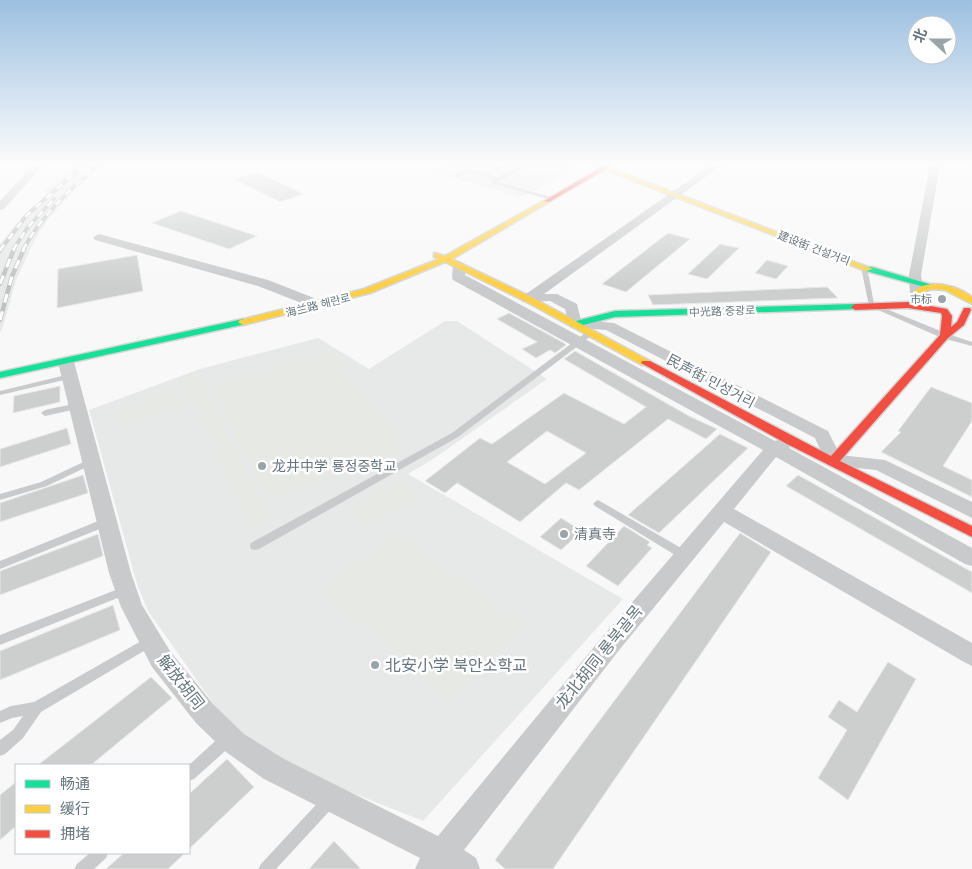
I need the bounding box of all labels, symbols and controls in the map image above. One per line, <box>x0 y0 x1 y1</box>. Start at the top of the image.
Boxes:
north arrow <box>907 15 957 65</box>
text: 北 <box>909 26 931 45</box>
street label: 建设街 건설거리 <box>776 228 852 268</box>
street label: 海兰路 해란로 <box>284 290 352 320</box>
place label: 市标 <box>910 292 932 306</box>
marker: 市标 <box>936 293 948 305</box>
street label: 中光路 중광로 <box>689 303 755 319</box>
street label: 民声街 민성거리 <box>664 350 758 412</box>
place label: 龙井中学 룡정중학교 <box>272 457 396 475</box>
marker: 龙井中学 룡정중학교 <box>256 460 268 472</box>
place label: 清真寺 <box>574 525 616 543</box>
marker: 清真寺 <box>558 528 570 540</box>
street label: 龙北胡同 룡북골목 <box>551 601 647 713</box>
street label: 解放胡同 <box>153 650 209 714</box>
place label: 北安小学 북안소학교 <box>385 655 527 676</box>
marker: 北安小学 북안소학교 <box>369 659 381 671</box>
legend <box>15 764 190 854</box>
text: 畅通 <box>60 774 90 794</box>
text: 缓行 <box>60 799 90 819</box>
text: 拥堵 <box>60 824 90 844</box>

